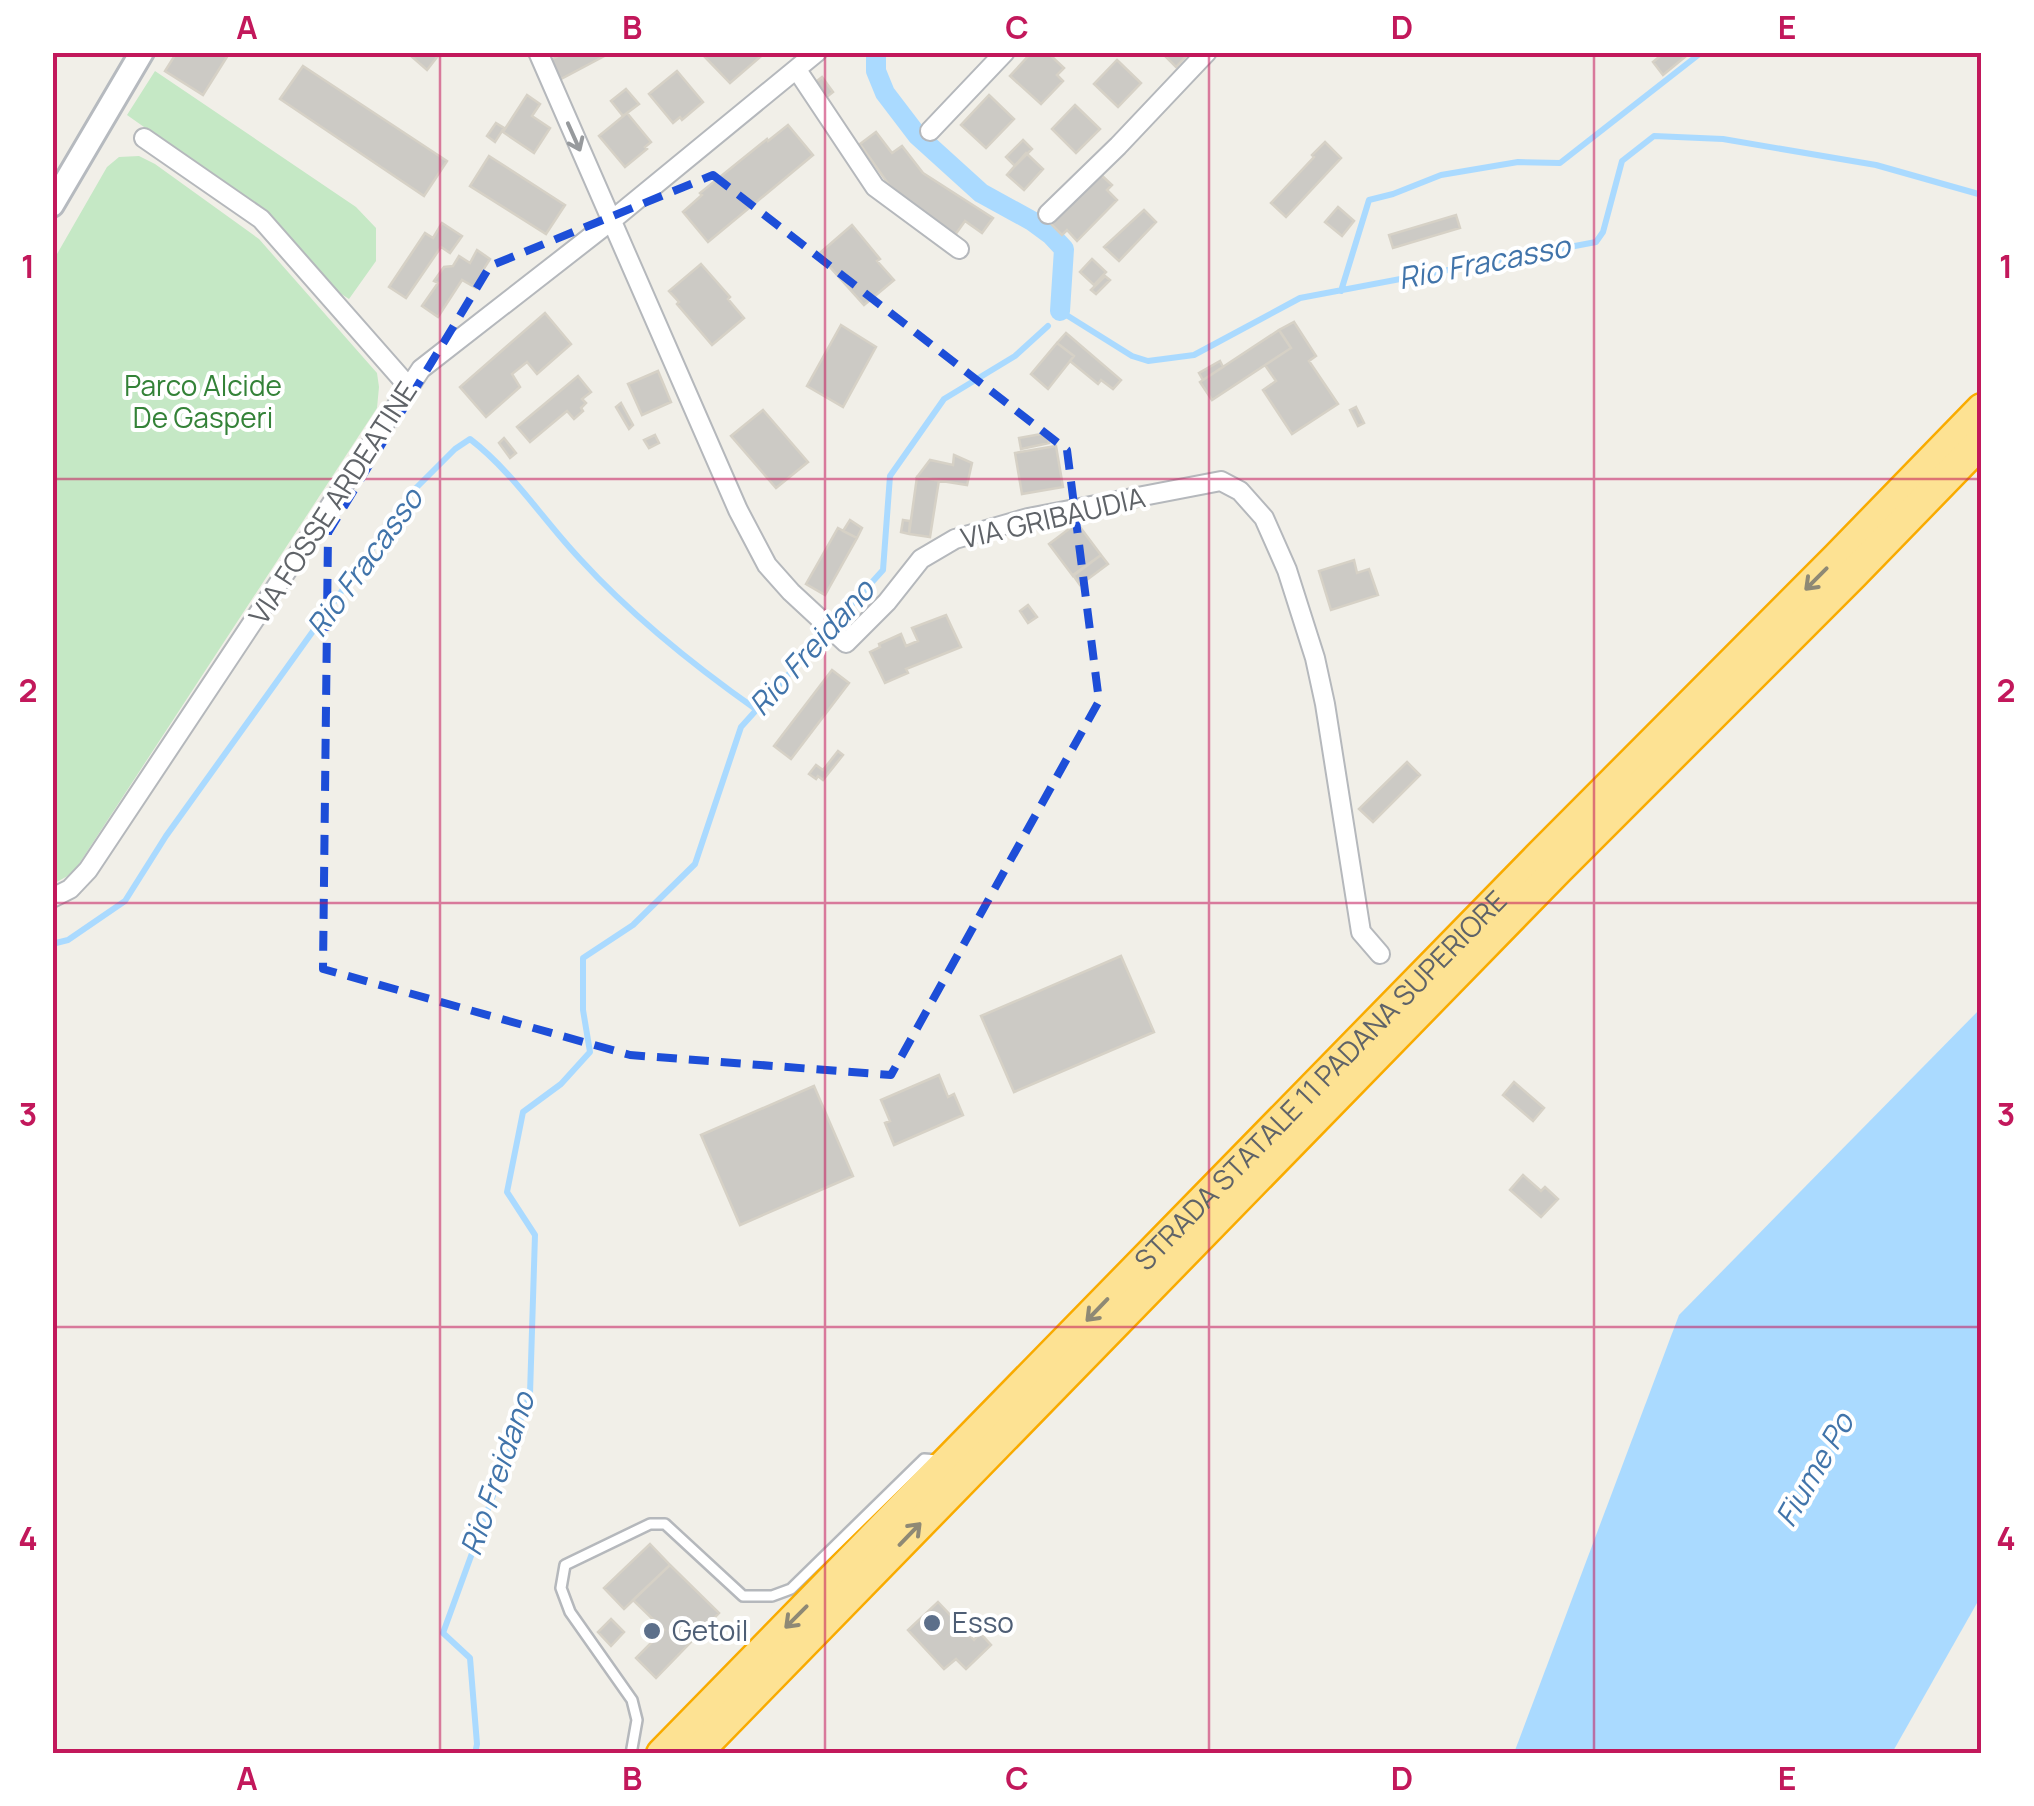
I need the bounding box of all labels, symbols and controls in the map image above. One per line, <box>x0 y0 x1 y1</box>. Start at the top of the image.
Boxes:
text: A <box>236 5 258 49</box>
text: B <box>622 5 642 49</box>
text: C <box>1005 5 1029 49</box>
text: D <box>1391 5 1413 49</box>
text: E <box>1778 5 1796 49</box>
one-way arrow <box>566 121 584 152</box>
water label: Rio Fracasso <box>1394 224 1575 298</box>
text: 1 <box>21 244 35 288</box>
text: 1 <box>1999 244 2013 288</box>
park label: Parco Alcide De Gasperi <box>124 366 282 436</box>
street label: VIA FOSSE ARDEATINE <box>239 374 425 631</box>
street label: VIA GRIBAUDIA <box>957 477 1149 557</box>
water label: Rio Fracasso <box>296 478 433 645</box>
one-way arrow <box>1804 567 1828 591</box>
water label: Rio Freidano <box>739 569 884 724</box>
text: 2 <box>18 668 38 712</box>
text: 2 <box>1996 668 2016 712</box>
street label: STRADA STATALE 11 PADANA SUPERIORE <box>1125 881 1514 1278</box>
text: 3 <box>19 1092 37 1136</box>
text: 3 <box>1997 1092 2015 1136</box>
one-way arrow <box>1086 1298 1110 1322</box>
water label: Rio Freidano <box>450 1384 544 1560</box>
water label: Fiume Po <box>1765 1403 1864 1533</box>
text: 4 <box>18 1516 38 1560</box>
text: 4 <box>1996 1516 2016 1560</box>
one-way arrow <box>898 1522 922 1546</box>
place label: Esso <box>952 1603 1014 1641</box>
one-way arrow <box>785 1605 809 1629</box>
place label: Getoil <box>672 1611 748 1649</box>
marker: Esso <box>921 1612 943 1634</box>
marker: Getoil <box>641 1620 663 1642</box>
text: A <box>236 1756 258 1800</box>
text: B <box>622 1756 642 1800</box>
text: C <box>1005 1756 1029 1800</box>
text: D <box>1391 1756 1413 1800</box>
text: E <box>1778 1756 1796 1800</box>

